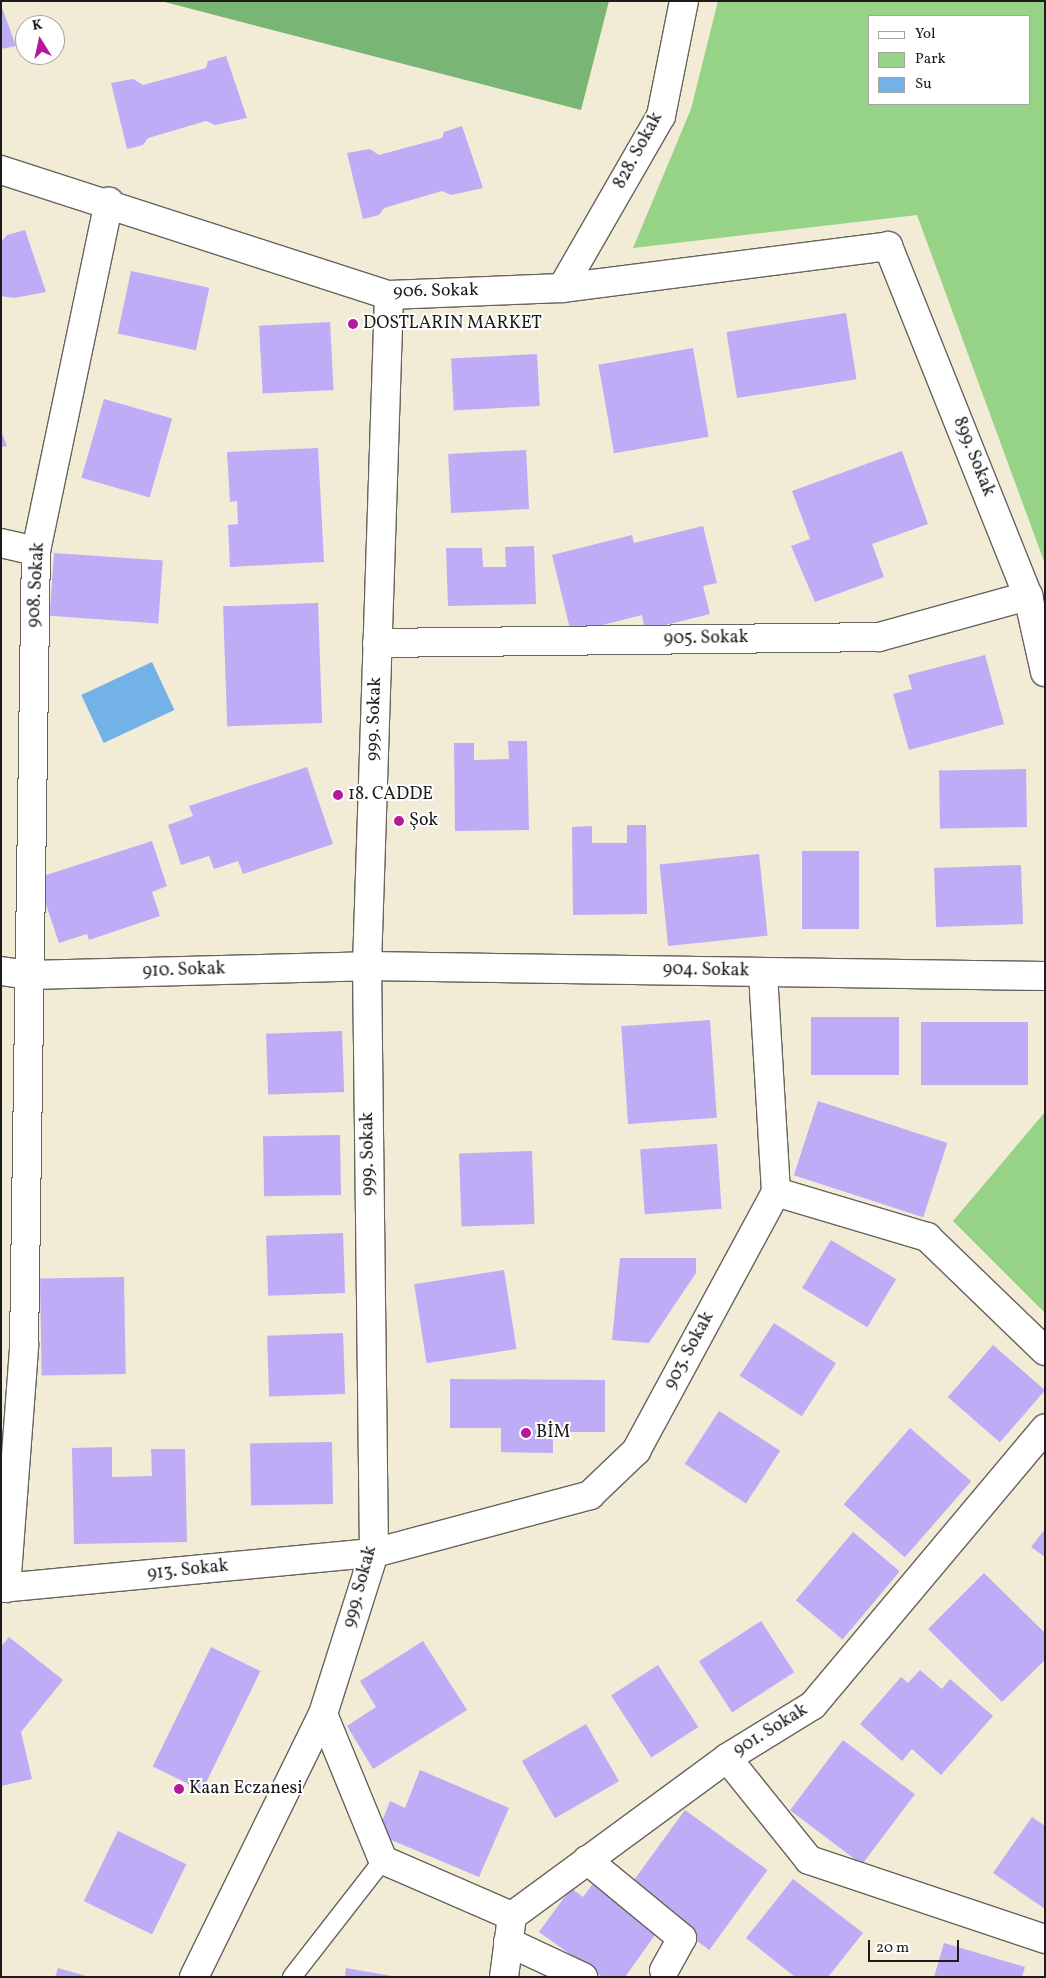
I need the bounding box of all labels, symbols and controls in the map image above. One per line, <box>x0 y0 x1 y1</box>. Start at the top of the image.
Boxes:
north arrow <box>15 15 65 65</box>
text: K <box>31 15 44 36</box>
legend <box>868 15 1031 105</box>
text: Yol <box>915 24 935 45</box>
text: Park <box>915 49 946 70</box>
text: Su <box>915 74 932 95</box>
street label: 828. Sokak <box>610 109 668 193</box>
street label: 906. Sokak <box>393 280 479 304</box>
place label: DOSTLARIN MARKET <box>363 313 542 335</box>
marker: DOSTLARIN MARKET <box>347 318 359 330</box>
street label: 899. Sokak <box>947 414 999 500</box>
street label: 908. Sokak <box>24 542 50 628</box>
street label: 905. Sokak <box>663 627 749 651</box>
street label: 999. Sokak <box>363 677 387 761</box>
place label: 18. CADDE <box>348 784 433 806</box>
marker: 18. CADDE <box>332 789 344 801</box>
place label: Şok <box>409 810 438 832</box>
marker: Şok <box>393 815 405 827</box>
street label: 910. Sokak <box>142 959 226 983</box>
street label: 904. Sokak <box>663 959 749 983</box>
street label: 999. Sokak <box>357 1112 381 1196</box>
street label: 903. Sokak <box>660 1308 720 1394</box>
place label: BİM <box>536 1422 570 1444</box>
marker: BİM <box>520 1427 532 1439</box>
street label: 999. Sokak <box>340 1544 382 1630</box>
street label: 913. Sokak <box>146 1556 230 1586</box>
street label: 901. Sokak <box>730 1700 812 1762</box>
place label: Kaan Eczanesi <box>189 1778 303 1800</box>
marker: Kaan Eczanesi <box>173 1783 185 1795</box>
scale bar <box>871 1930 962 1962</box>
text: 20 m <box>876 1938 909 1959</box>

